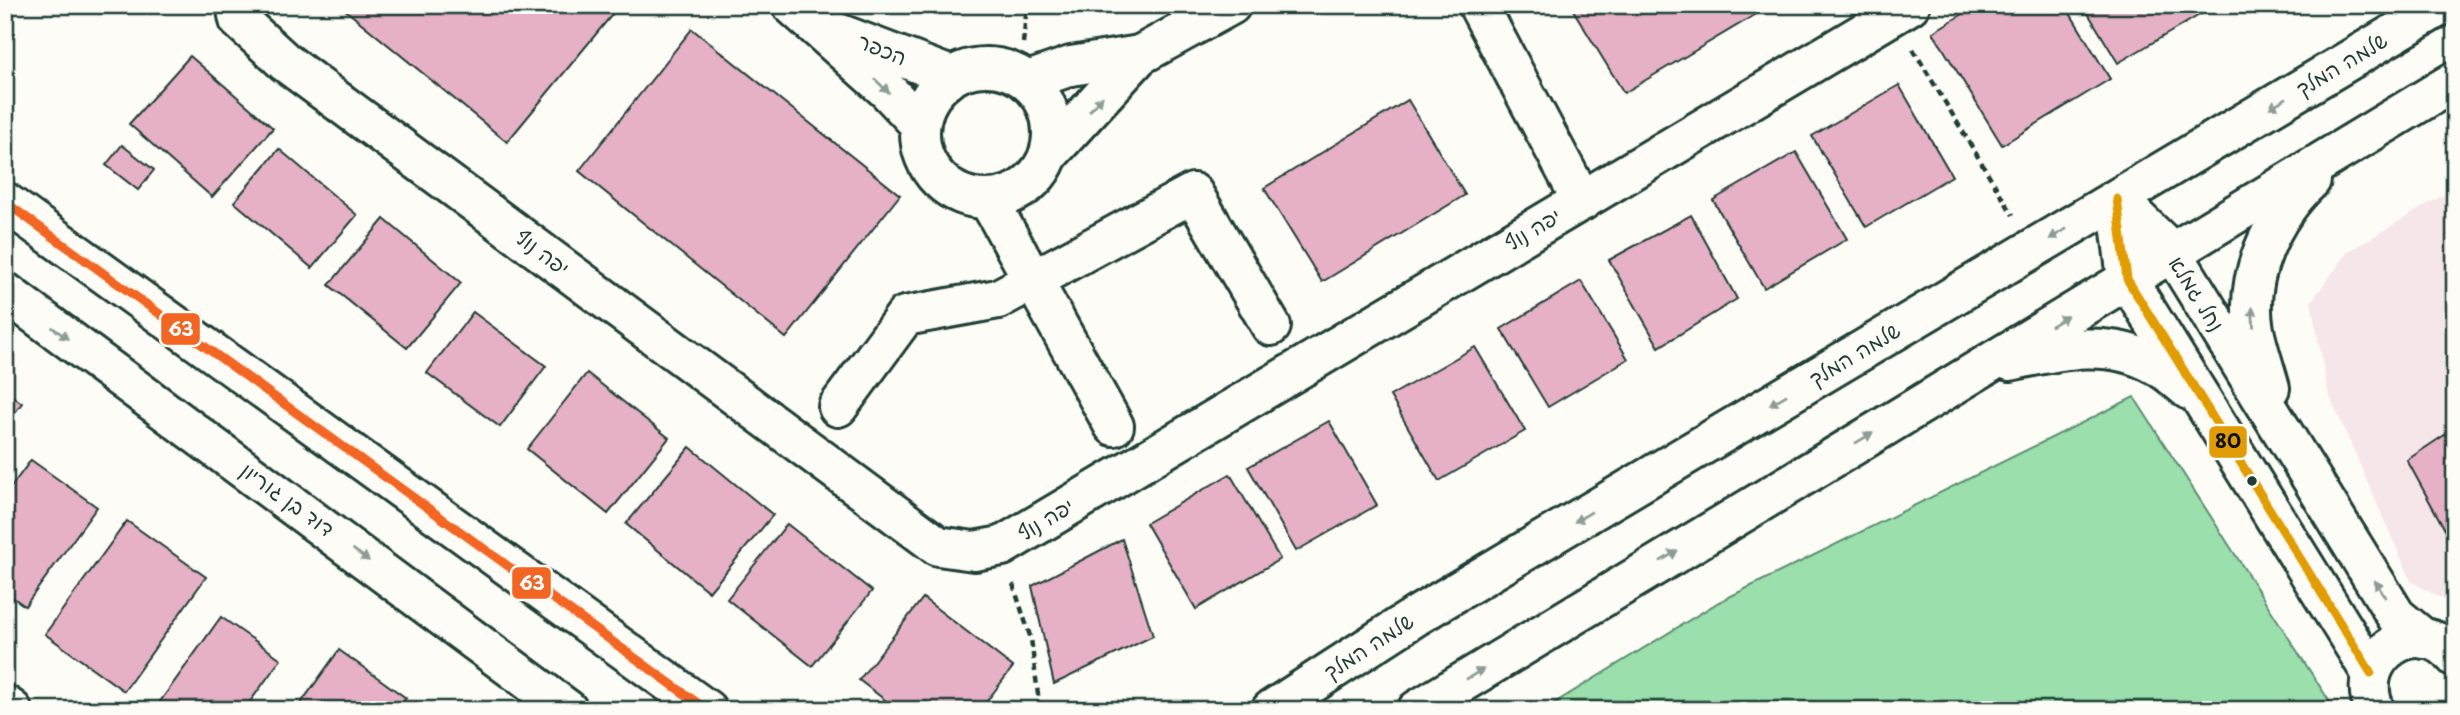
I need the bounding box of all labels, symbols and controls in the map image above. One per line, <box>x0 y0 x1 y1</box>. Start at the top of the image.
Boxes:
street label: שלמה המלך <box>2289 23 2393 103</box>
street label: הכפר <box>853 24 912 72</box>
one-way arrow <box>873 77 890 93</box>
one-way arrow <box>1087 96 1103 113</box>
one-way arrow <box>2268 97 2287 109</box>
street label: יפה נוף <box>1498 199 1566 258</box>
street label: יפה נוף <box>509 220 577 282</box>
one-way arrow <box>2048 228 2067 240</box>
street label: נחל גמלא <box>2162 249 2233 337</box>
one-way arrow <box>2247 306 2258 328</box>
line badge: 63 <box>160 312 201 346</box>
street label: שלמה המלך <box>1802 313 1906 393</box>
text: 63 <box>168 314 194 342</box>
one-way arrow <box>2049 314 2068 327</box>
one-way arrow <box>51 325 69 339</box>
one-way arrow <box>1769 394 1788 407</box>
line badge: 80 <box>2208 425 2248 459</box>
text: 80 <box>2215 426 2241 454</box>
one-way arrow <box>1854 432 1873 445</box>
street label: דוד בן גוריון <box>235 453 342 543</box>
unlabelled marker <box>2245 474 2259 488</box>
street label: יפה נוף <box>1011 489 1079 548</box>
one-way arrow <box>1573 510 1592 523</box>
one-way arrow <box>352 548 370 562</box>
one-way arrow <box>1660 550 1679 563</box>
line badge: 63 <box>511 566 552 600</box>
text: 63 <box>519 568 545 596</box>
one-way arrow <box>2373 579 2386 598</box>
street label: שלמה המלך <box>1317 604 1419 686</box>
one-way arrow <box>1465 668 1484 681</box>

